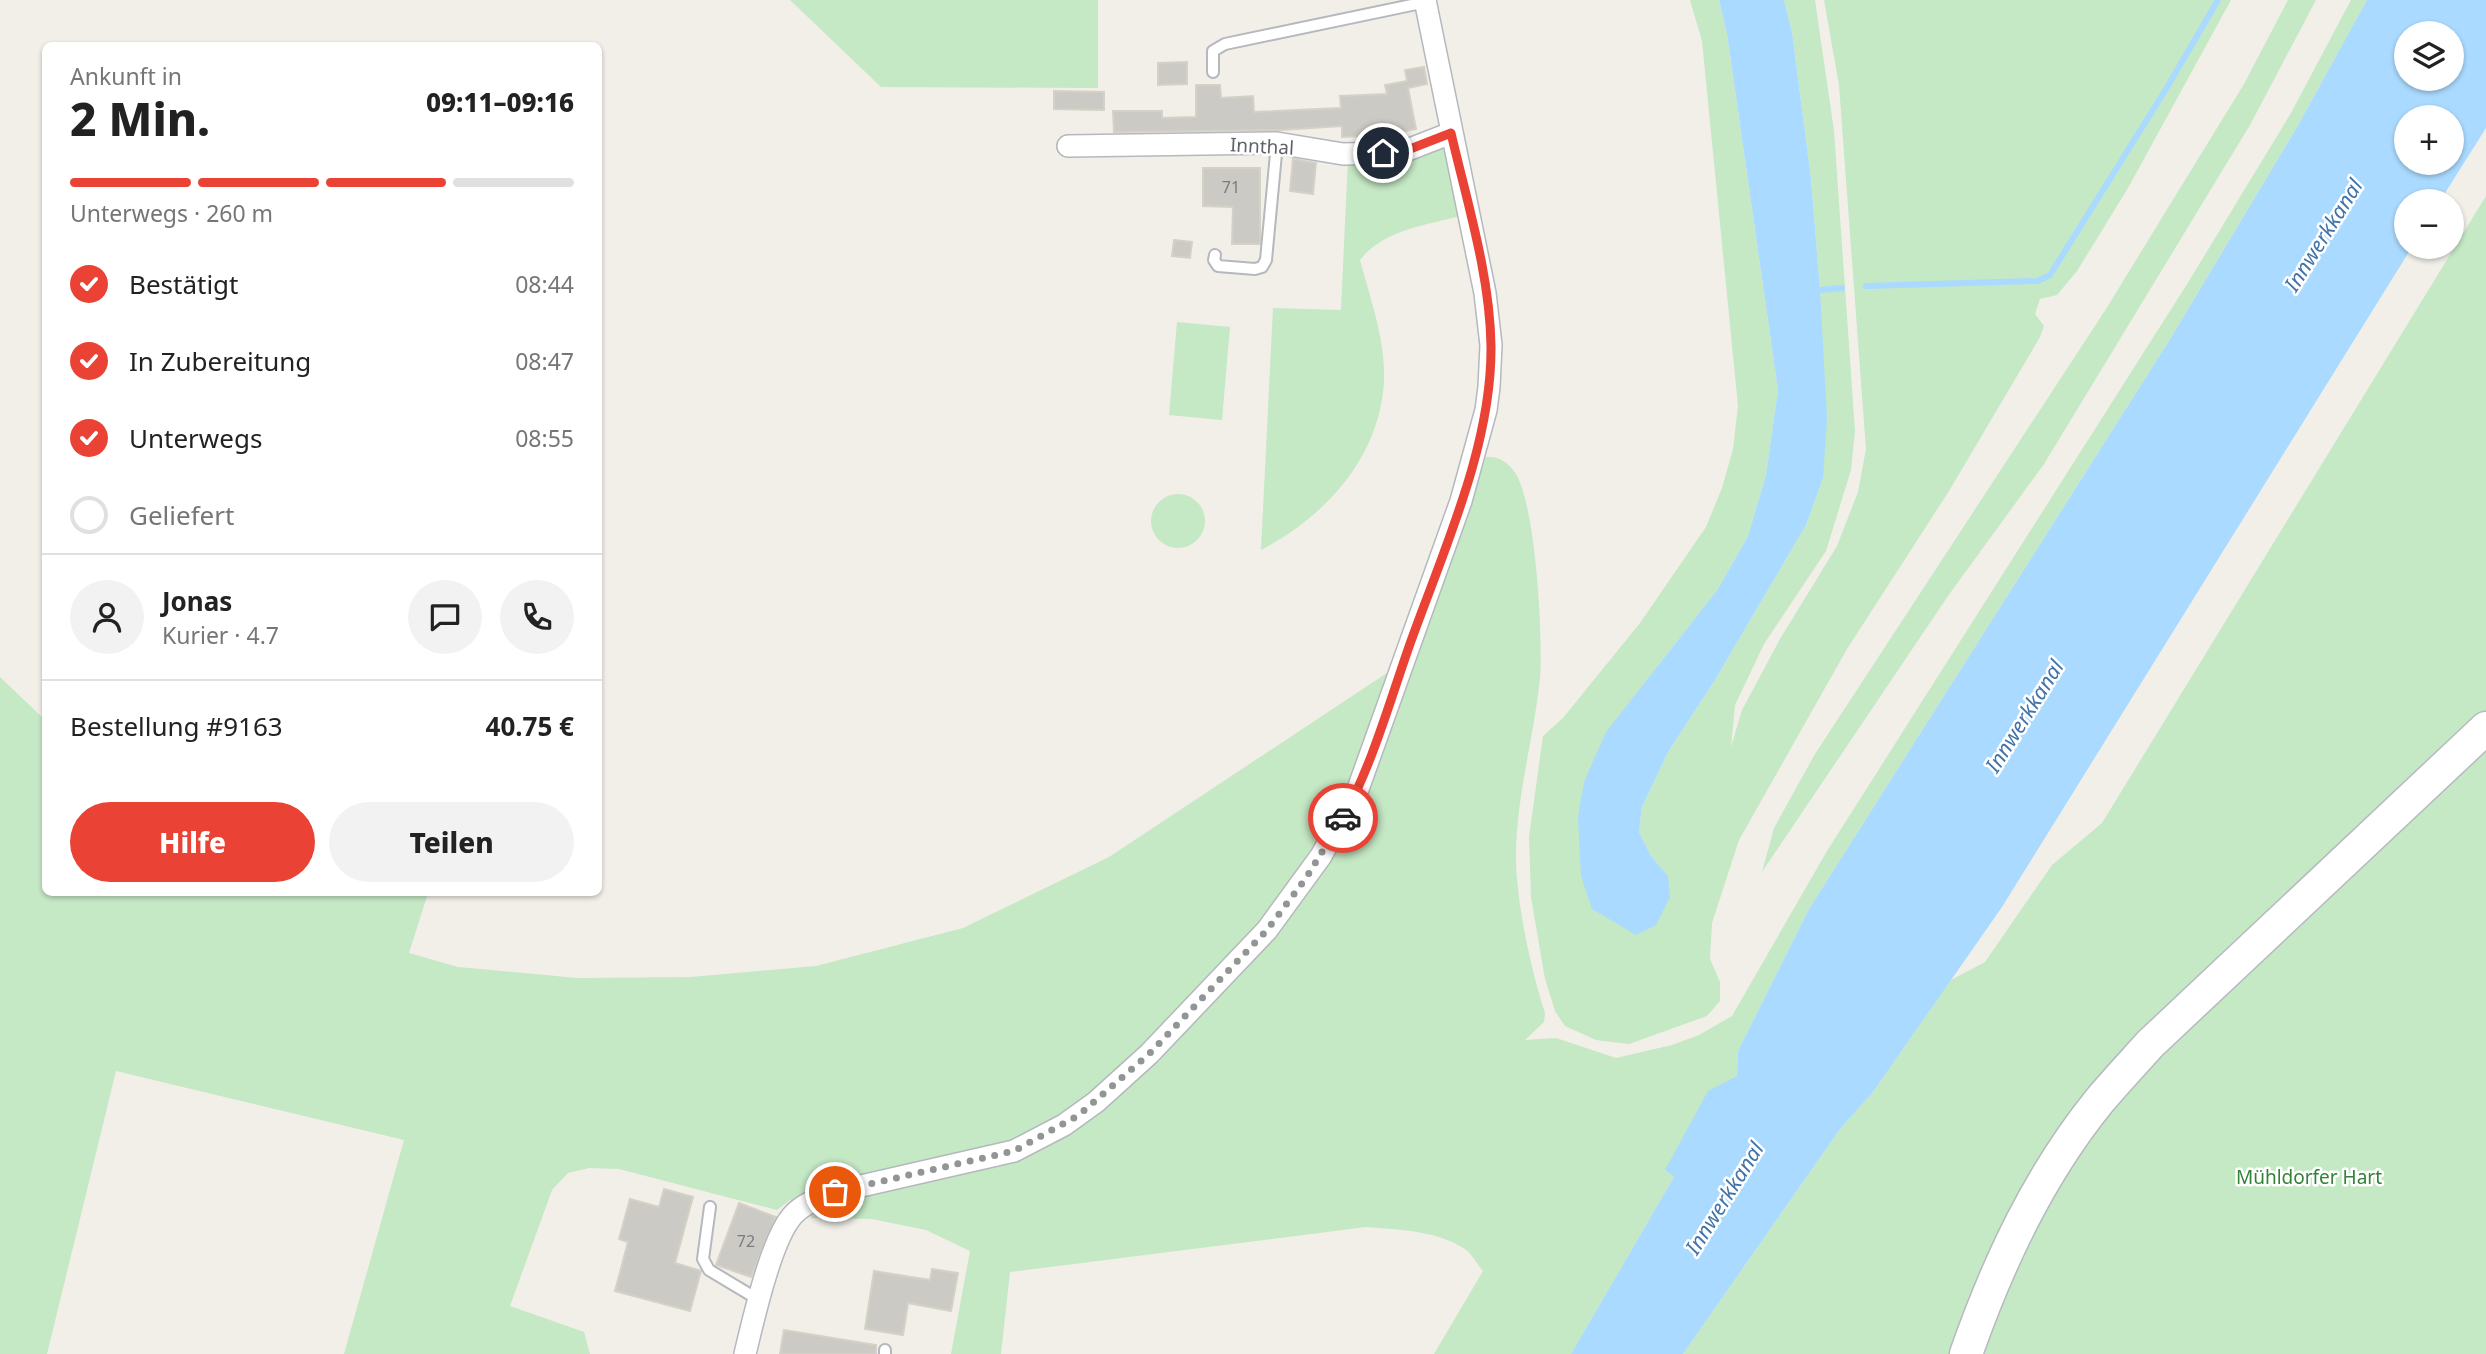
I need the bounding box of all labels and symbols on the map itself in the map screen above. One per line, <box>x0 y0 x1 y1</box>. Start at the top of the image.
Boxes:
pin <box>1353 123 1413 183</box>
street label: Innthal <box>1229 131 1295 161</box>
water label: Innwerkkanal <box>2277 173 2369 297</box>
house number: 71 <box>1222 176 1240 198</box>
water label: Innwerkkanal <box>1978 654 2070 778</box>
courier <box>1308 783 1378 853</box>
water label: Innwerkkanal <box>1678 1136 1770 1260</box>
pin <box>805 1162 865 1222</box>
park label: Mühldorfer Hart <box>2236 1164 2382 1190</box>
house number: 72 <box>737 1230 755 1252</box>

